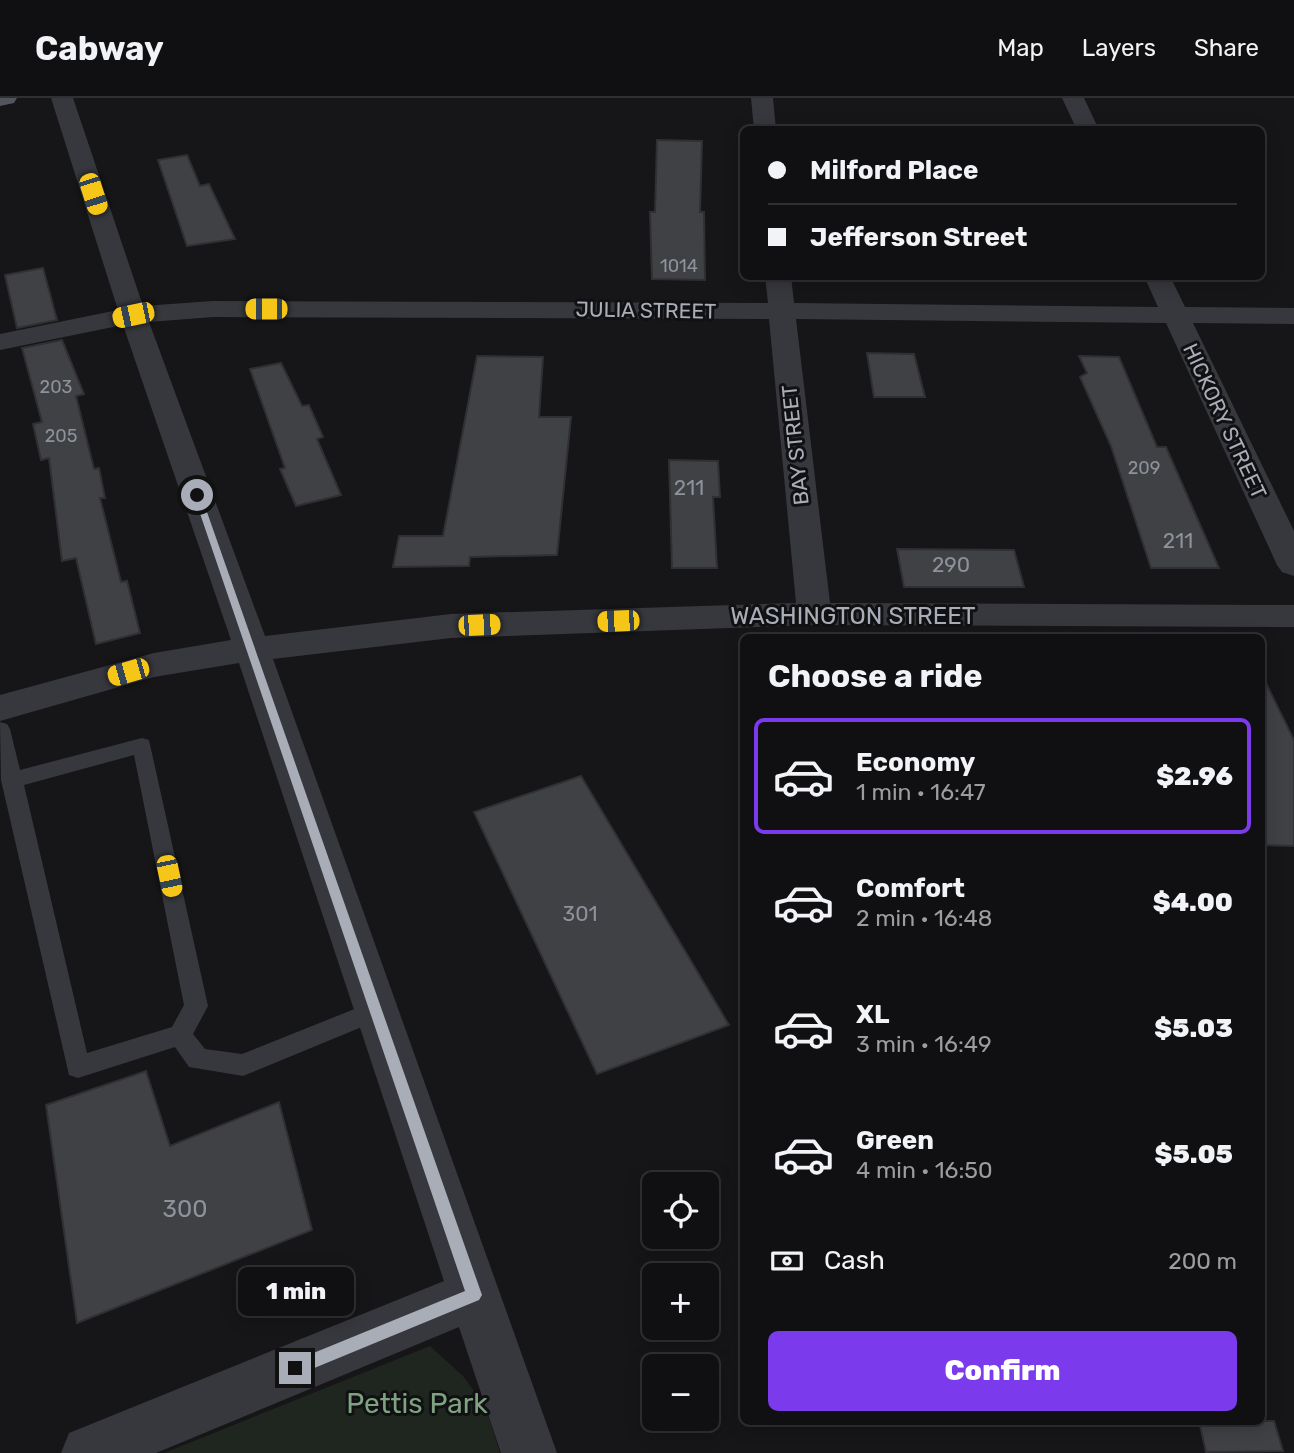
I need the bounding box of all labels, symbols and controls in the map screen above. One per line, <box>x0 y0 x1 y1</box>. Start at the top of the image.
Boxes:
text: Cabway <box>35 29 164 68</box>
text: Map <box>997 34 1044 62</box>
text: Layers <box>1082 34 1156 62</box>
text: Share <box>1194 34 1259 62</box>
text: Milford Place <box>810 155 978 186</box>
car <box>77 171 110 217</box>
text: Jefferson Street <box>810 222 1027 253</box>
house number: 1014 <box>660 255 698 277</box>
street label: JULIA STREET <box>575 296 717 324</box>
car <box>246 299 288 320</box>
car <box>111 300 156 330</box>
street label: HICKORY STREET <box>1178 339 1272 503</box>
house number: 203 <box>40 376 72 398</box>
street label: BAY STREET <box>776 384 814 506</box>
house number: 205 <box>45 425 77 447</box>
house number: 209 <box>1128 457 1160 479</box>
house number: 211 <box>674 475 704 500</box>
route start <box>181 479 213 511</box>
house number: 211 <box>1163 528 1193 553</box>
house number: 290 <box>932 552 970 577</box>
street label: WASHINGTON STREET <box>730 602 976 630</box>
car <box>597 610 640 632</box>
car <box>458 614 501 636</box>
car <box>105 656 152 688</box>
text: Choose a ride <box>768 657 982 695</box>
icon: car <box>772 745 835 808</box>
text: Economy <box>856 747 975 778</box>
text: $2.96 <box>1156 761 1233 792</box>
text: 1 min · 16:47 <box>856 778 986 806</box>
car <box>155 853 184 899</box>
icon: car <box>772 871 835 934</box>
text: Comfort <box>856 873 965 904</box>
text: $4.00 <box>1153 887 1233 918</box>
house number: 301 <box>563 901 597 926</box>
text: 2 min · 16:48 <box>856 904 992 932</box>
icon: car <box>772 997 835 1060</box>
text: XL <box>856 999 889 1030</box>
text: $5.03 <box>1154 1013 1233 1044</box>
text: 3 min · 16:49 <box>856 1030 992 1058</box>
icon: car <box>772 1123 835 1186</box>
text: Green <box>856 1125 934 1156</box>
text: $5.05 <box>1155 1139 1233 1170</box>
text: 4 min · 16:50 <box>856 1156 993 1184</box>
map controls <box>642 1172 719 1431</box>
button: locate <box>642 1172 719 1249</box>
house number: 300 <box>163 1195 207 1223</box>
icon: cash <box>768 1242 806 1280</box>
text: Cash <box>824 1245 885 1276</box>
text: 200 m <box>1168 1247 1237 1275</box>
button: + <box>642 1263 719 1340</box>
callout: 1 min <box>237 1266 353 1316</box>
text: 1 min <box>266 1277 326 1305</box>
button: Confirm <box>768 1331 1237 1411</box>
route end <box>279 1352 311 1384</box>
button: − <box>642 1354 719 1431</box>
park label: Pettis Park <box>346 1387 488 1420</box>

